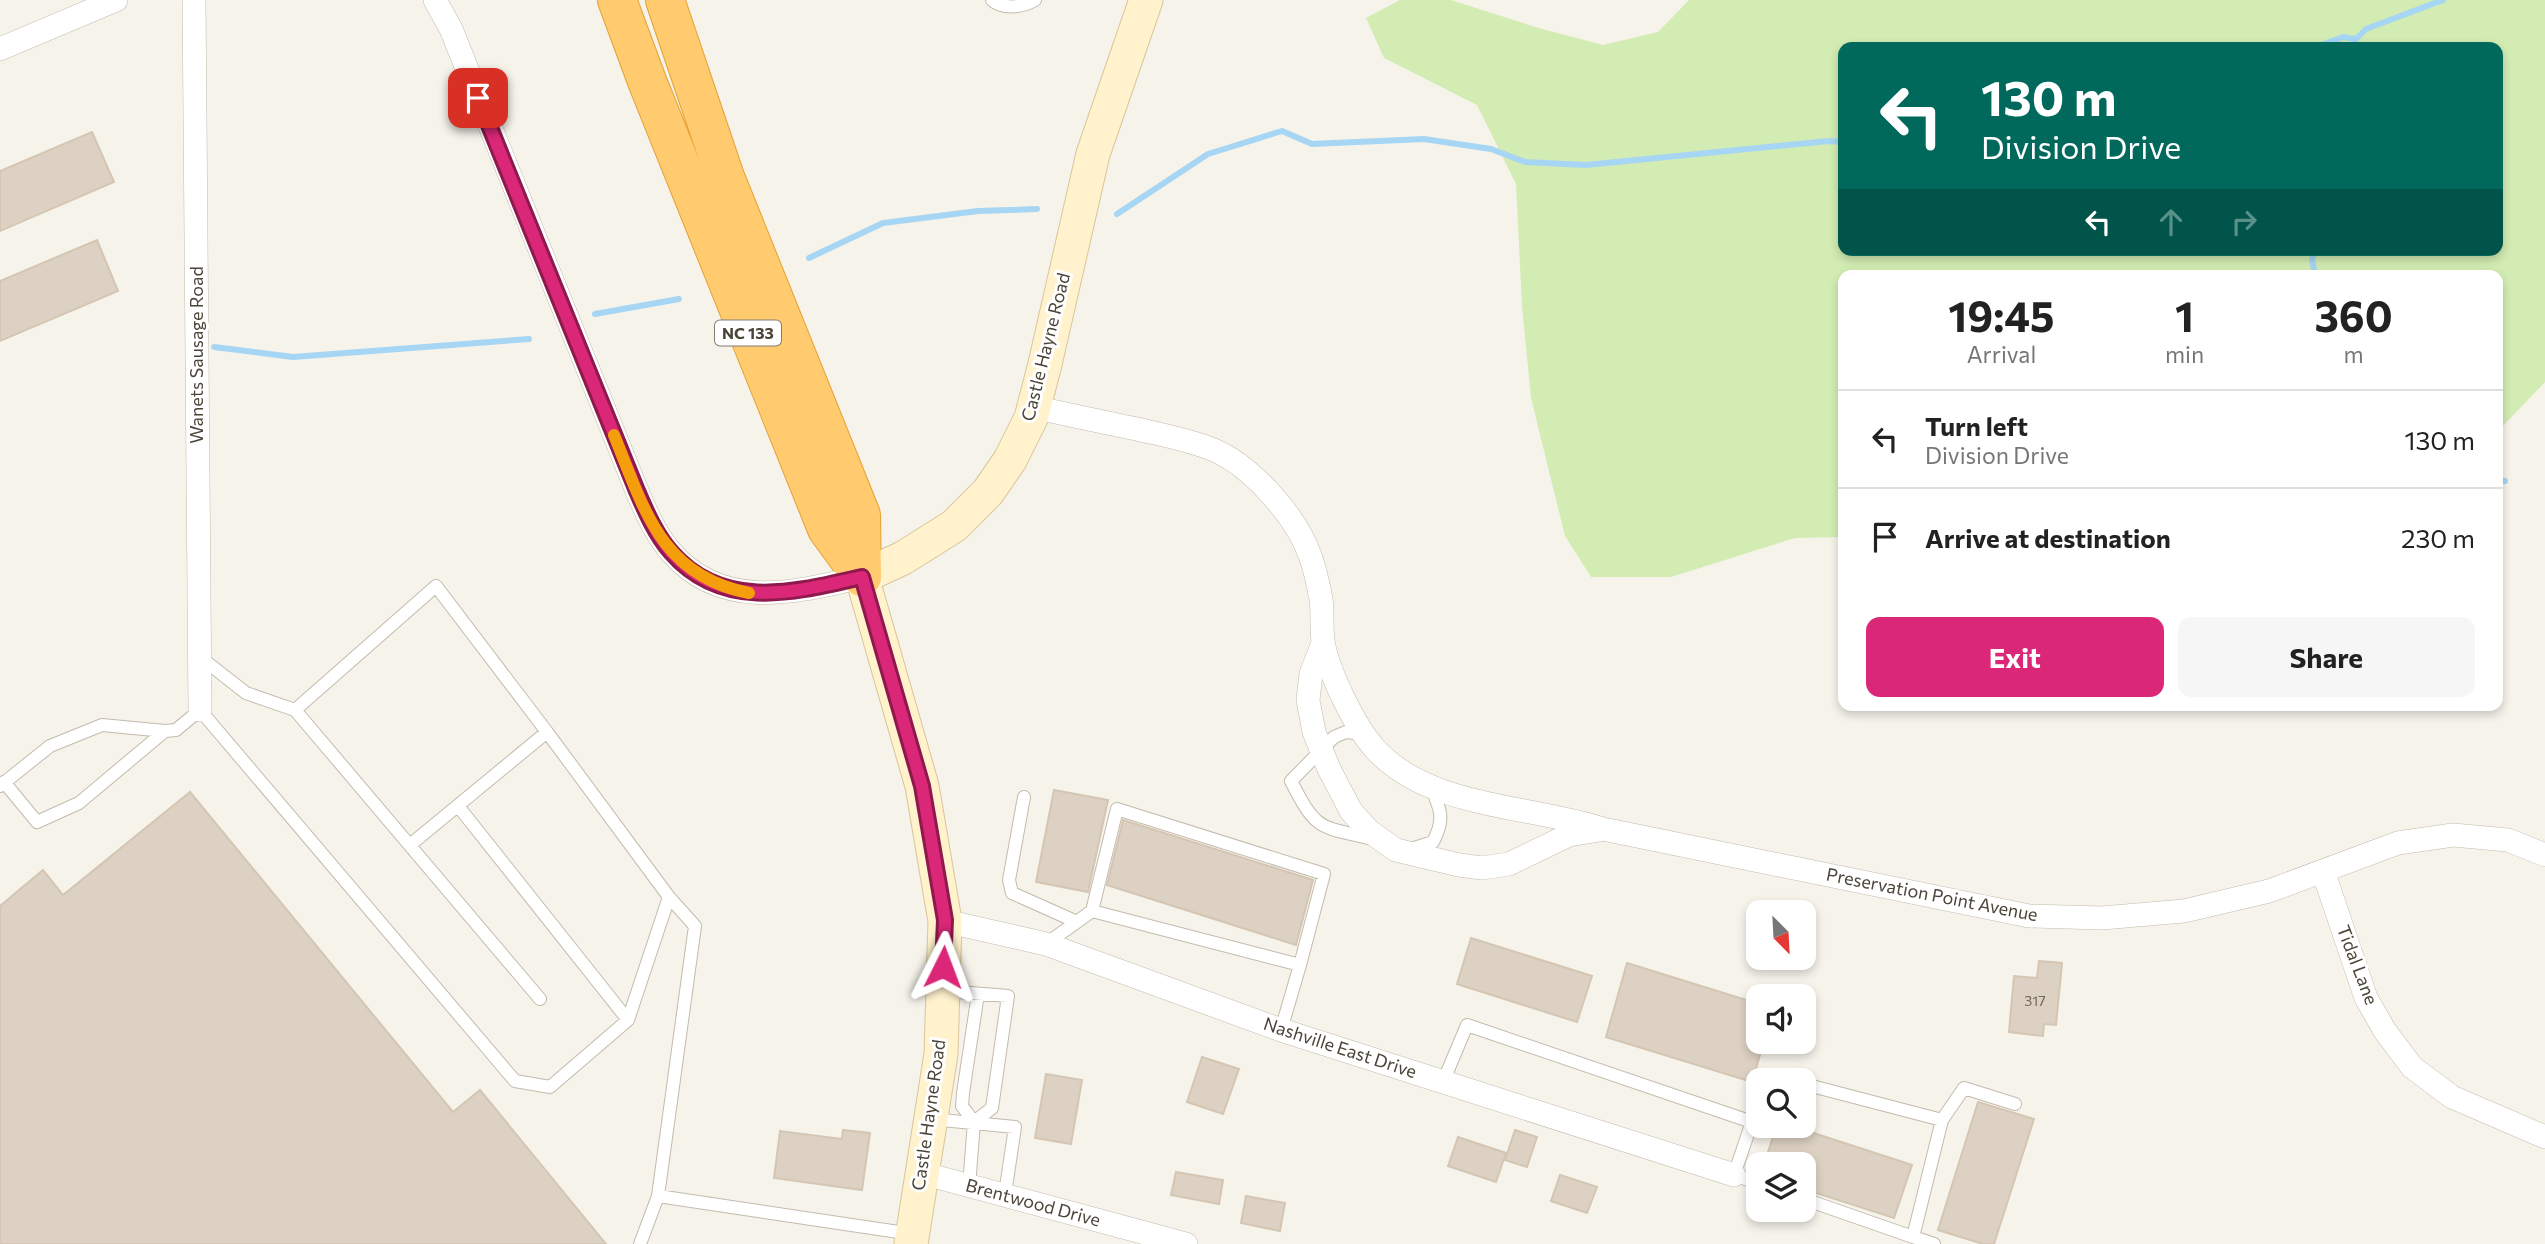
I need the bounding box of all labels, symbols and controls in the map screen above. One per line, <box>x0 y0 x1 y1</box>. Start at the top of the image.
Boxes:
text: 130 m <box>1981 66 2116 126</box>
pin <box>448 68 508 128</box>
icon: left <box>1866 70 1957 161</box>
icon: arrive <box>459 79 497 117</box>
text: Division Drive <box>1981 126 2181 166</box>
icon: left <box>2079 203 2117 241</box>
icon: ahead <box>2152 203 2190 241</box>
icon: right <box>2225 203 2263 241</box>
street label: Wanets Sausage Road <box>185 266 207 444</box>
street label: Castle Hayne Road <box>1016 270 1074 423</box>
text: 19:45 <box>1948 289 2055 341</box>
text: 1 <box>2175 289 2194 341</box>
text: 360 <box>2314 289 2393 341</box>
road number: NC 133 <box>715 320 781 346</box>
text: Arrival <box>1967 340 2036 368</box>
text: min <box>2165 340 2204 368</box>
text: m <box>2344 340 2364 368</box>
text: Turn left <box>1925 410 2028 441</box>
icon: left <box>1866 420 1904 458</box>
text: 130 m <box>2404 424 2475 455</box>
text: Division Drive <box>1925 441 2069 469</box>
icon: arrive <box>1866 518 1904 556</box>
text: Arrive at destination <box>1925 522 2171 553</box>
text: 230 m <box>2401 522 2475 553</box>
button: Exit <box>1866 617 2164 697</box>
button: Share <box>2178 617 2475 697</box>
street label: Preservation Point Avenue <box>1825 863 2040 925</box>
north arrow <box>1746 900 1816 970</box>
map controls <box>1746 900 1816 1222</box>
street label: Tidal Lane <box>2333 922 2383 1008</box>
position arrow <box>906 930 980 1004</box>
button: sound <box>1746 984 1816 1054</box>
house number: 317 <box>2024 992 2046 1009</box>
street label: Nashville East Drive <box>1261 1012 1420 1082</box>
street label: Castle Hayne Road <box>907 1038 949 1192</box>
button: search <box>1746 1068 1816 1138</box>
button: layers <box>1746 1152 1816 1222</box>
street label: Brentwood Drive <box>963 1173 1103 1231</box>

